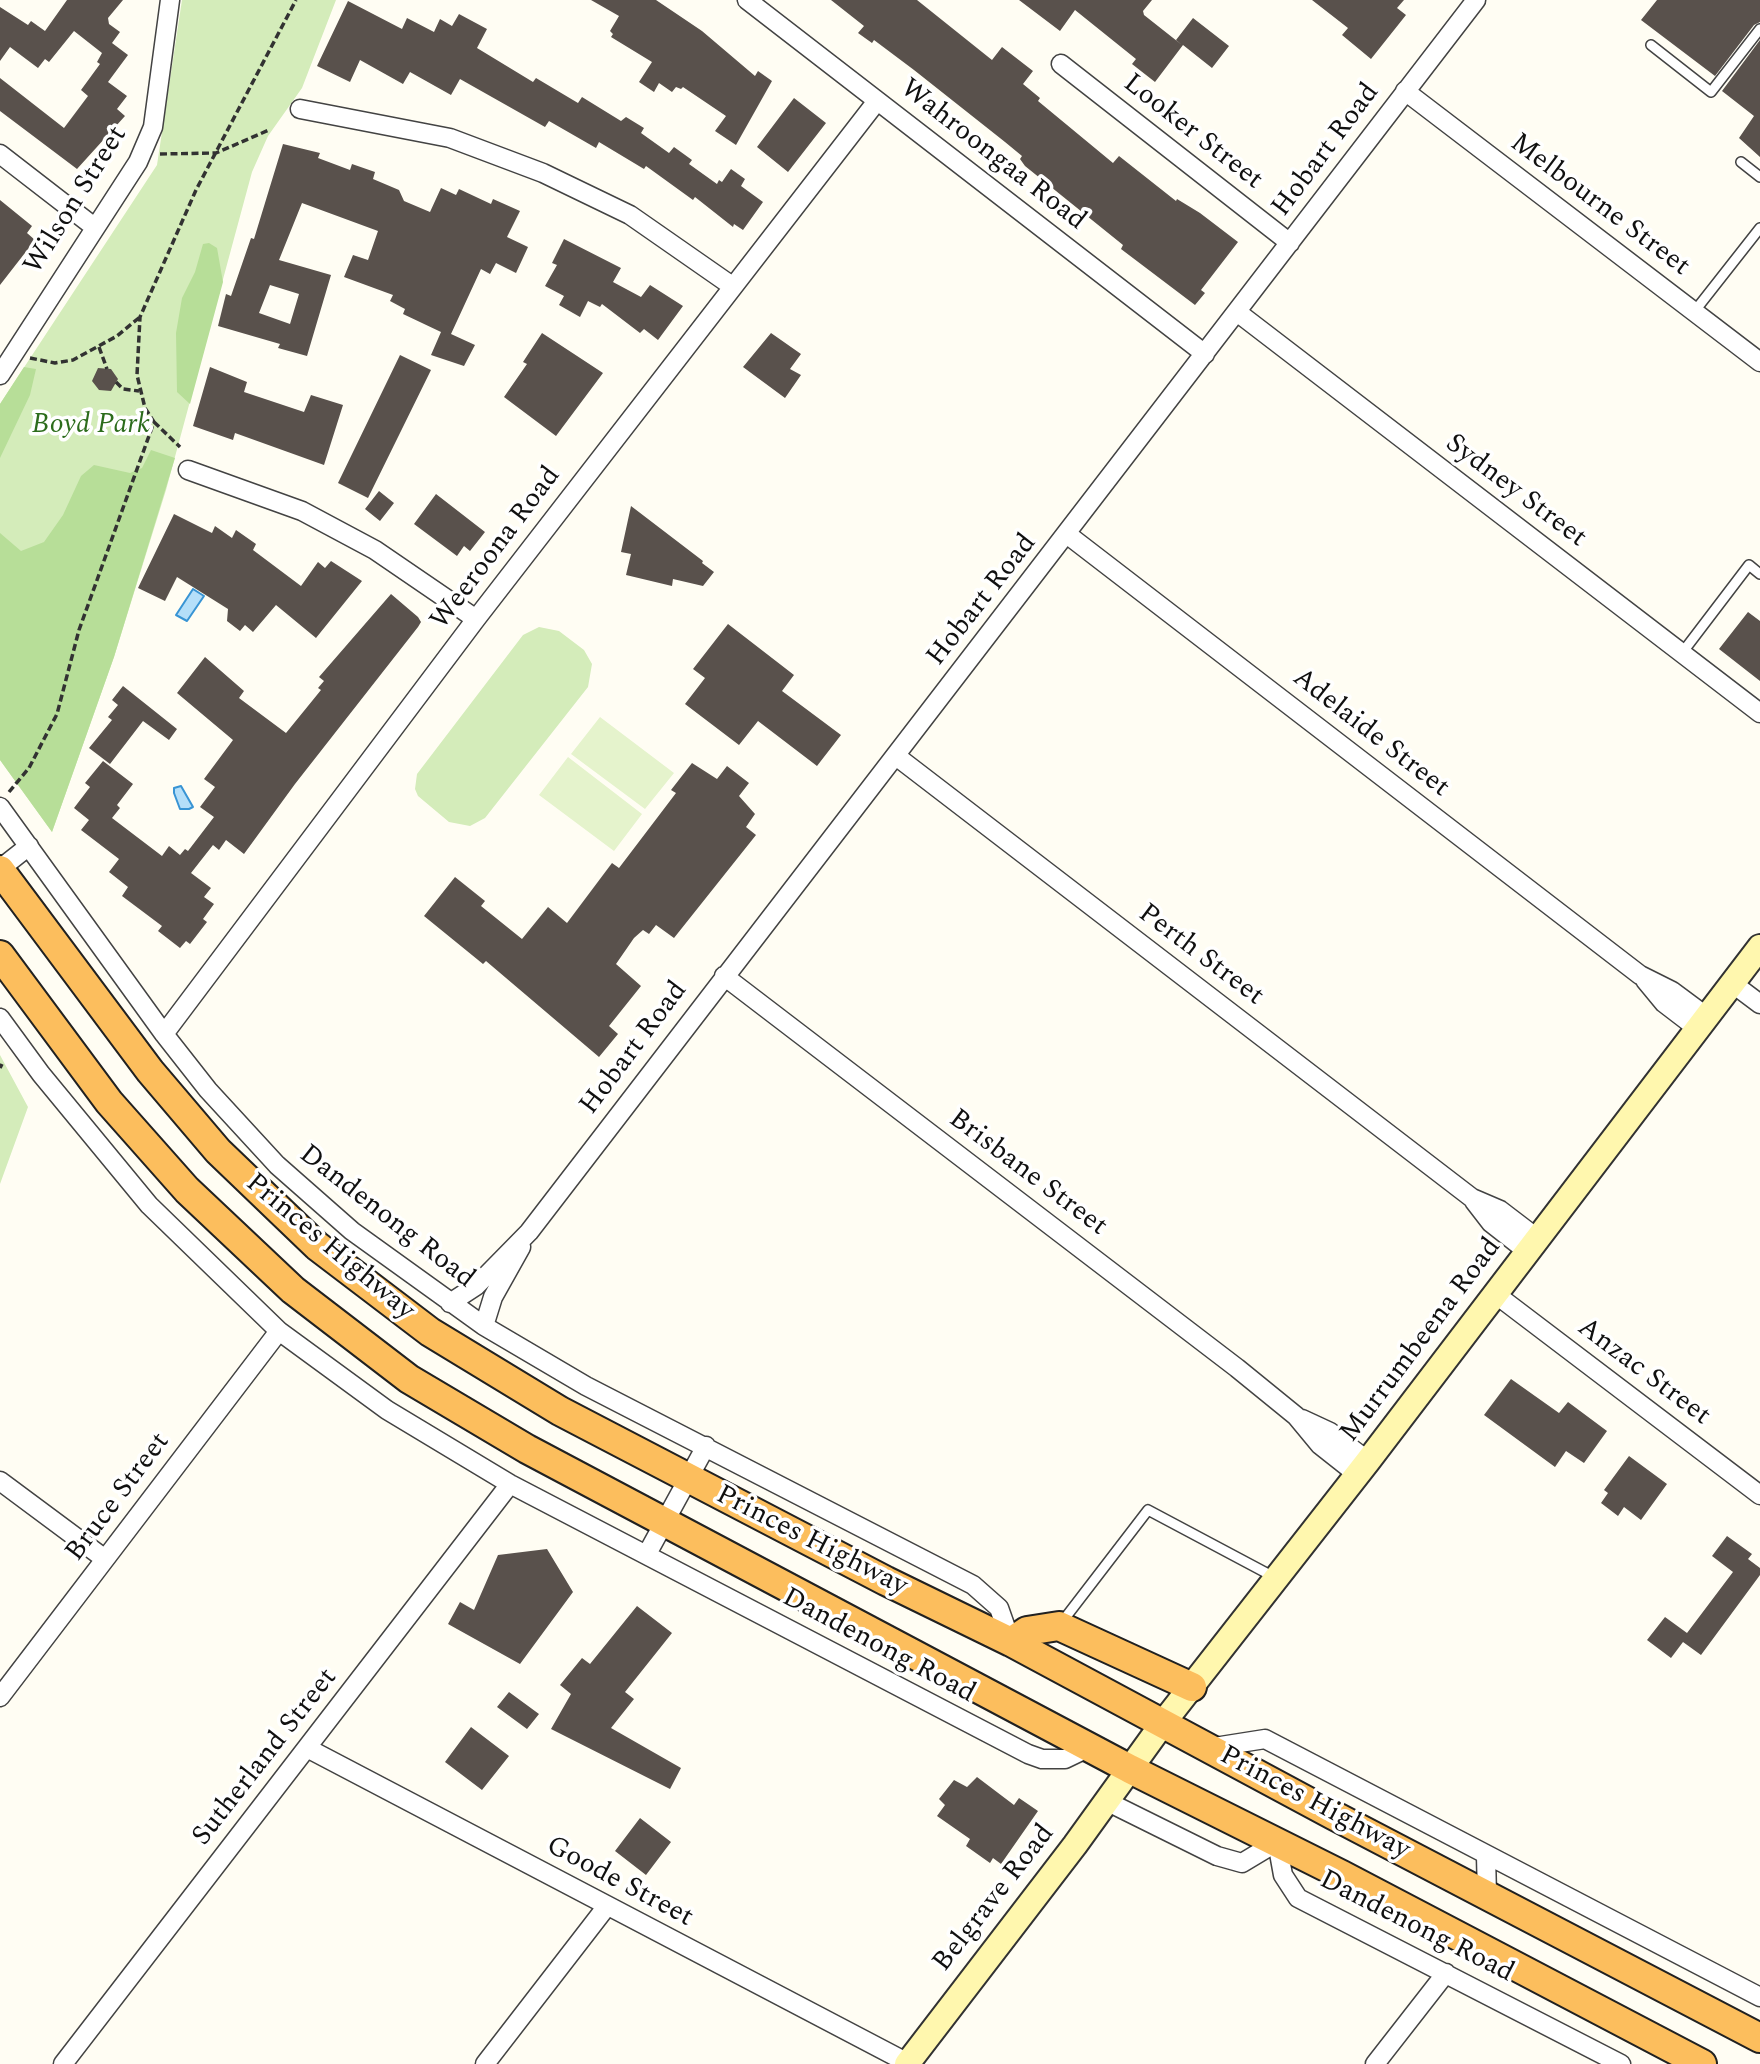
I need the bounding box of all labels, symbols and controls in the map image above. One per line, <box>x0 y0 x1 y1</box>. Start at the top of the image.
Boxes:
street label: Looker Street <box>1115 68 1269 198</box>
street label: Wahroongaa Road <box>892 73 1092 239</box>
street label: Hobart Road <box>1266 78 1388 224</box>
street label: Wilson Street <box>18 121 136 281</box>
street label: Melbourne Street <box>1502 127 1696 285</box>
park label: Boyd Park <box>32 410 150 444</box>
street label: Sydney Street <box>1438 428 1592 556</box>
street label: Weeroona Road <box>425 461 569 637</box>
street label: Hobart Road <box>921 528 1045 674</box>
street label: Adelaide Street <box>1285 662 1455 806</box>
street label: Perth Street <box>1131 898 1269 1014</box>
street label: Hobart Road <box>574 976 696 1122</box>
street label: Brisbane Street <box>941 1103 1113 1245</box>
street label: Dandenong Road <box>291 1139 481 1297</box>
street label: Princes Highway <box>238 1168 420 1328</box>
street label: Murrumbeena Road <box>1334 1232 1510 1450</box>
street label: Anzac Street <box>1570 1312 1716 1434</box>
street label: Bruce Street <box>60 1427 178 1569</box>
street label: Princes Highway <box>710 1479 912 1605</box>
street label: Dandenong Road <box>776 1582 980 1712</box>
street label: Sutherland Street <box>186 1663 346 1853</box>
street label: Princes Highway <box>1213 1740 1415 1868</box>
street label: Belgrave Road <box>927 1819 1063 1979</box>
street label: Goode Street <box>540 1830 698 1936</box>
street label: Dandenong Road <box>1313 1864 1519 1992</box>

